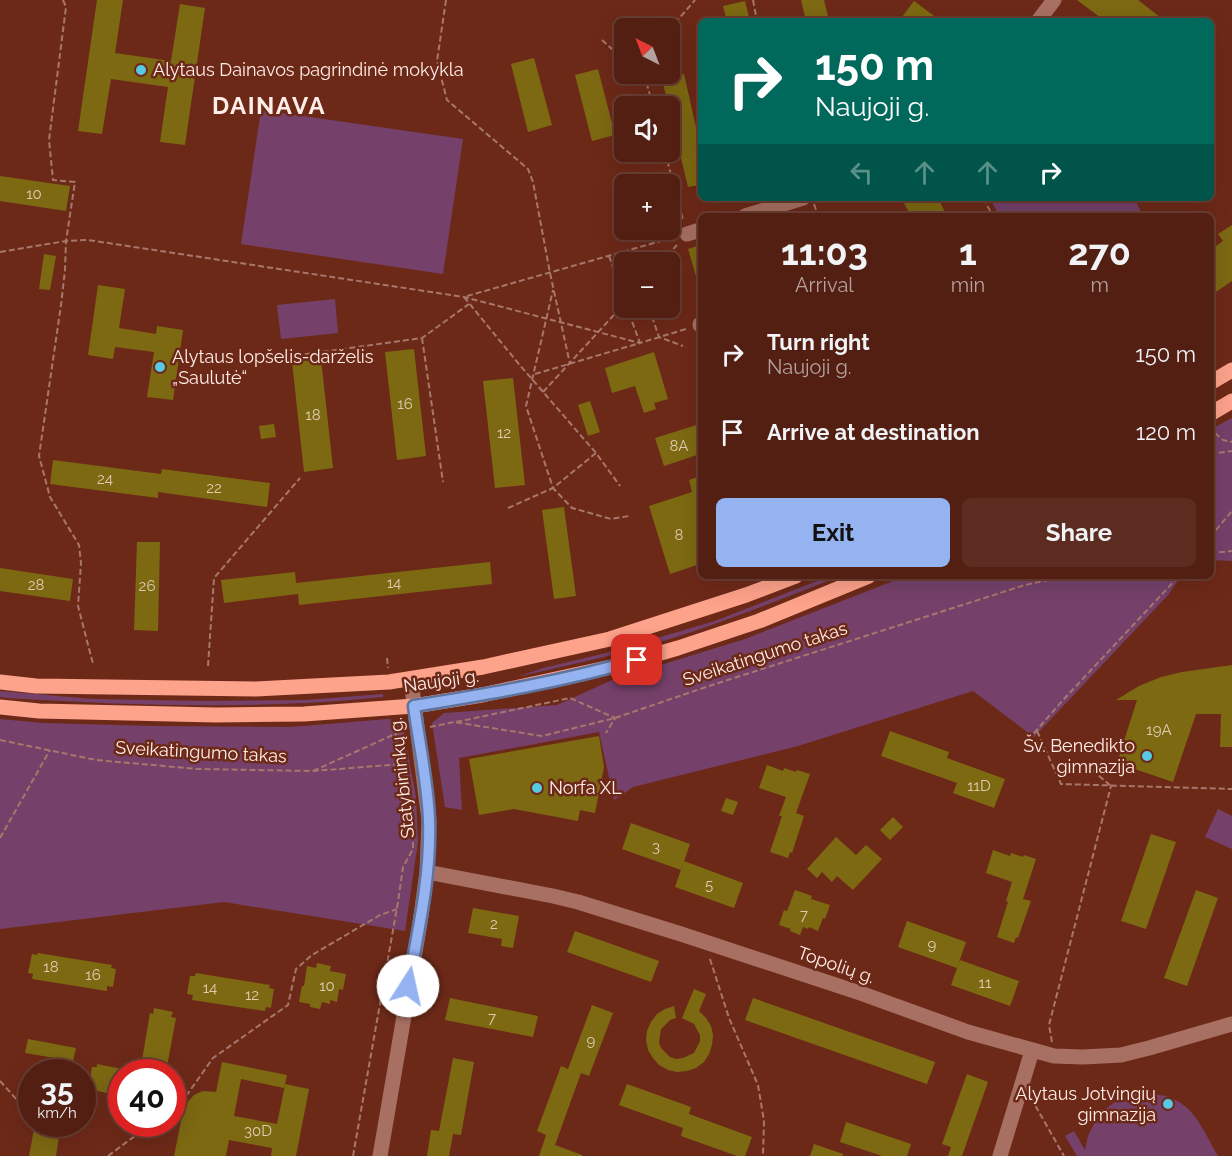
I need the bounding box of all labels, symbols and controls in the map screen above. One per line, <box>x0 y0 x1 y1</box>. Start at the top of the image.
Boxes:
north arrow <box>614 18 680 84</box>
map controls <box>614 18 680 318</box>
text: 150 m <box>815 41 934 90</box>
icon: right <box>716 42 794 120</box>
place label: Alytaus Dainavos pagrindinė mokykla <box>153 59 464 80</box>
marker: Alytaus Dainavos pagrindinė mokykla <box>134 63 148 77</box>
district label: DAINAVA <box>212 91 326 120</box>
text: Naujoji g. <box>815 91 929 122</box>
button: sound <box>614 96 680 162</box>
icon: left <box>845 156 878 189</box>
icon: ahead <box>908 156 941 189</box>
icon: ahead <box>971 156 1004 189</box>
icon: right <box>1034 156 1067 189</box>
button: + <box>614 174 680 240</box>
house number: 10 <box>26 185 42 203</box>
text: 11:03 <box>781 231 868 273</box>
text: 1 <box>959 231 977 273</box>
text: 270 <box>1068 231 1131 273</box>
button: − <box>614 252 680 318</box>
text: Arrival <box>795 273 854 297</box>
text: min <box>951 273 985 297</box>
text: m <box>1090 273 1109 297</box>
text: Turn right <box>767 329 870 355</box>
icon: right <box>716 338 749 371</box>
text: 150 m <box>1135 341 1196 367</box>
place label: Alytaus lopšelis-darželis „Saulutė“ <box>172 346 374 388</box>
text: Naujoji g. <box>767 355 852 379</box>
marker: Alytaus lopšelis-darželis „Saulutė“ <box>153 360 167 374</box>
house number: 16 <box>397 395 413 413</box>
house number: 18 <box>305 406 321 424</box>
icon: arrive <box>716 416 749 449</box>
text: Arrive at destination <box>767 419 980 445</box>
text: 120 m <box>1136 419 1196 445</box>
house number: 12 <box>497 424 511 442</box>
house number: 8A <box>670 437 688 455</box>
house number: 24 <box>97 470 113 488</box>
house number: 22 <box>206 479 222 497</box>
button: Exit <box>716 498 950 567</box>
button: Share <box>962 498 1196 567</box>
house number: 8 <box>675 526 684 544</box>
house number: 14 <box>387 574 401 592</box>
house number: 28 <box>28 576 44 594</box>
house number: 26 <box>139 577 155 595</box>
street label: Sveikatingumo takas <box>680 617 850 690</box>
pin <box>611 634 662 685</box>
icon: arrive <box>620 643 653 676</box>
street label: Naujoji g. <box>402 665 480 696</box>
street label: Statybininkų g. <box>385 716 418 840</box>
house number: 19A <box>1146 721 1172 739</box>
place label: Šv. Benedikto gimnazija <box>1023 734 1135 777</box>
street label: Sveikatingumo takas <box>115 737 288 766</box>
marker: Šv. Benedikto gimnazija <box>1140 749 1154 763</box>
place label: Norfa XL <box>549 777 622 798</box>
house number: 11D <box>967 777 991 795</box>
marker: Norfa XL <box>530 781 544 795</box>
house number: 3 <box>652 838 660 856</box>
house number: 5 <box>705 876 713 894</box>
house number: 7 <box>800 906 808 924</box>
house number: 2 <box>490 915 498 933</box>
house number: 9 <box>928 936 937 954</box>
street label: Topolių g. <box>795 942 877 987</box>
position arrow <box>376 954 440 1018</box>
house number: 18 <box>43 958 59 976</box>
house number: 16 <box>85 966 101 984</box>
house number: 11 <box>979 974 992 992</box>
house number: 10 <box>319 977 335 995</box>
house number: 14 <box>203 979 217 997</box>
house number: 12 <box>245 986 259 1004</box>
house number: 7 <box>488 1009 496 1027</box>
house number: 9 <box>587 1032 596 1050</box>
speed limit sign: 40 <box>108 1059 186 1137</box>
text: 35 <box>40 1073 74 1108</box>
place label: Alytaus Jotvingių gimnazija <box>1015 1083 1156 1125</box>
marker: Alytaus Jotvingių gimnazija <box>1161 1097 1175 1111</box>
text: km/h <box>37 1104 77 1122</box>
house number: 30D <box>244 1122 272 1140</box>

